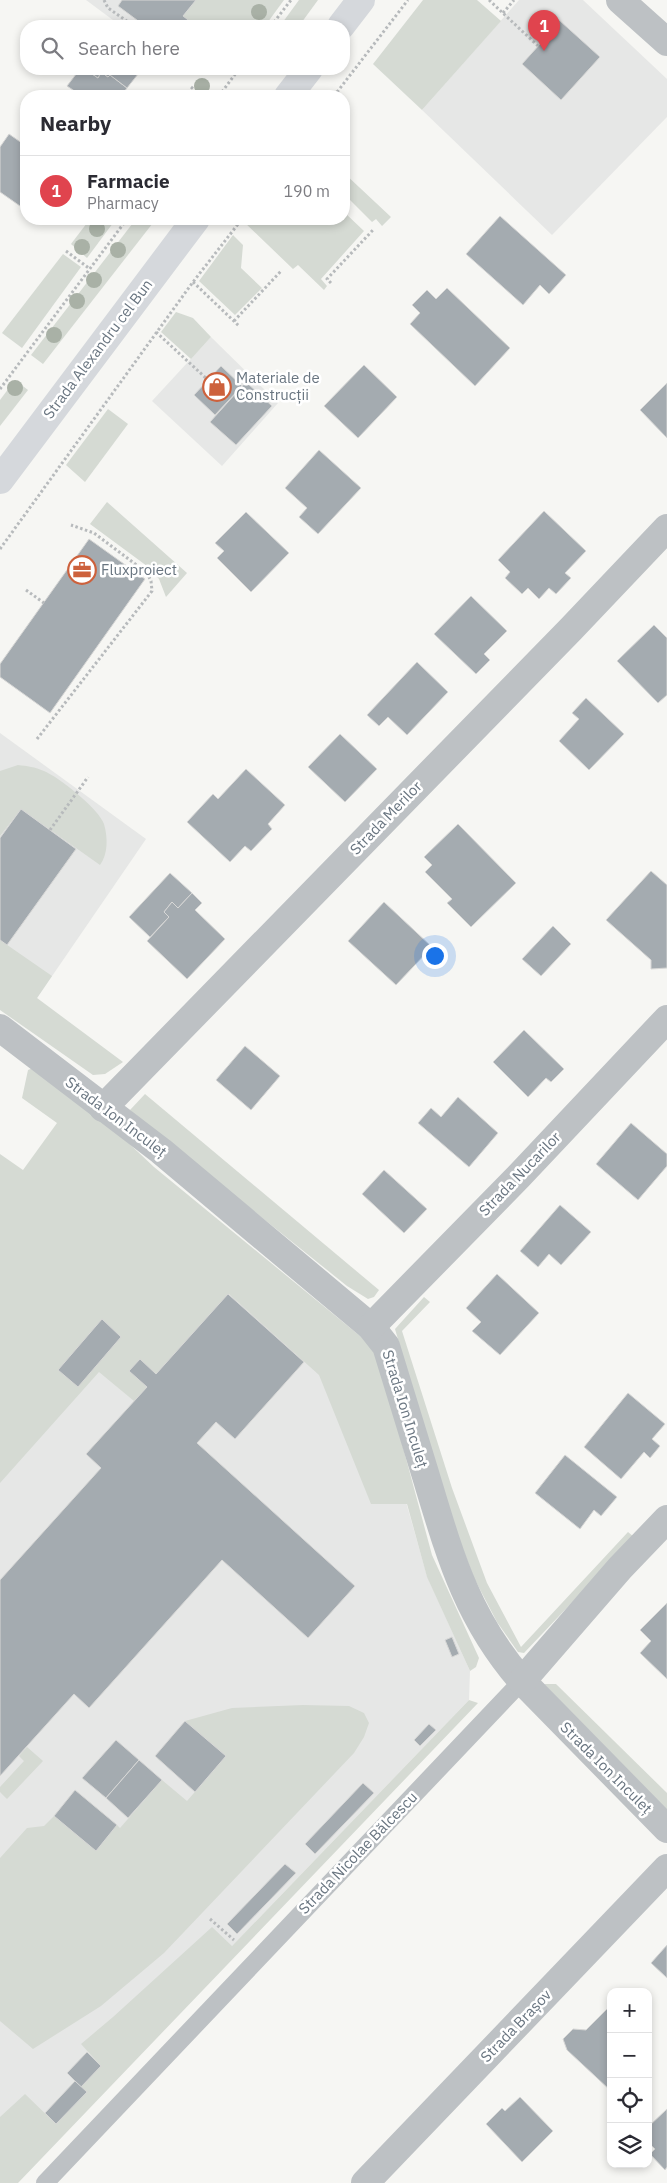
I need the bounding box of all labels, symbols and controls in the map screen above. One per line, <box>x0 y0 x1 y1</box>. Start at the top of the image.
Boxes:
pin: 1 <box>528 10 560 51</box>
search box <box>20 20 350 75</box>
icon: search <box>38 34 66 62</box>
text: Search here <box>78 36 180 60</box>
text: Nearby <box>40 109 111 137</box>
text: Farmacie <box>87 169 170 193</box>
text: 1 <box>51 181 61 201</box>
text: 190 m <box>283 181 330 201</box>
text: Pharmacy <box>87 193 159 213</box>
street label: Strada Alexandru cel Bun <box>39 275 156 422</box>
place label: Materiale de Construcții <box>236 368 320 404</box>
shop icon: Materiale de Construcții <box>202 372 232 402</box>
office icon: Fluxproiect <box>67 555 97 585</box>
place label: Fluxproiect <box>101 560 177 579</box>
street label: Strada Merilor <box>346 776 426 859</box>
your location <box>422 943 448 969</box>
street label: Strada Ion Inculeț <box>62 1072 171 1161</box>
street label: Strada Nucarilor <box>475 1127 565 1220</box>
street label: Strada Ion Inculeț <box>379 1348 432 1470</box>
street label: Strada Ion Inculeț <box>556 1718 656 1818</box>
street label: Strada Nicolae Bălcescu <box>294 1788 421 1918</box>
street label: Strada Brașov <box>476 1985 556 2066</box>
map controls <box>607 1988 652 2168</box>
button: + <box>607 1988 652 2033</box>
button: − <box>607 2033 652 2078</box>
button: locate <box>607 2078 652 2123</box>
button: layers <box>607 2123 652 2168</box>

